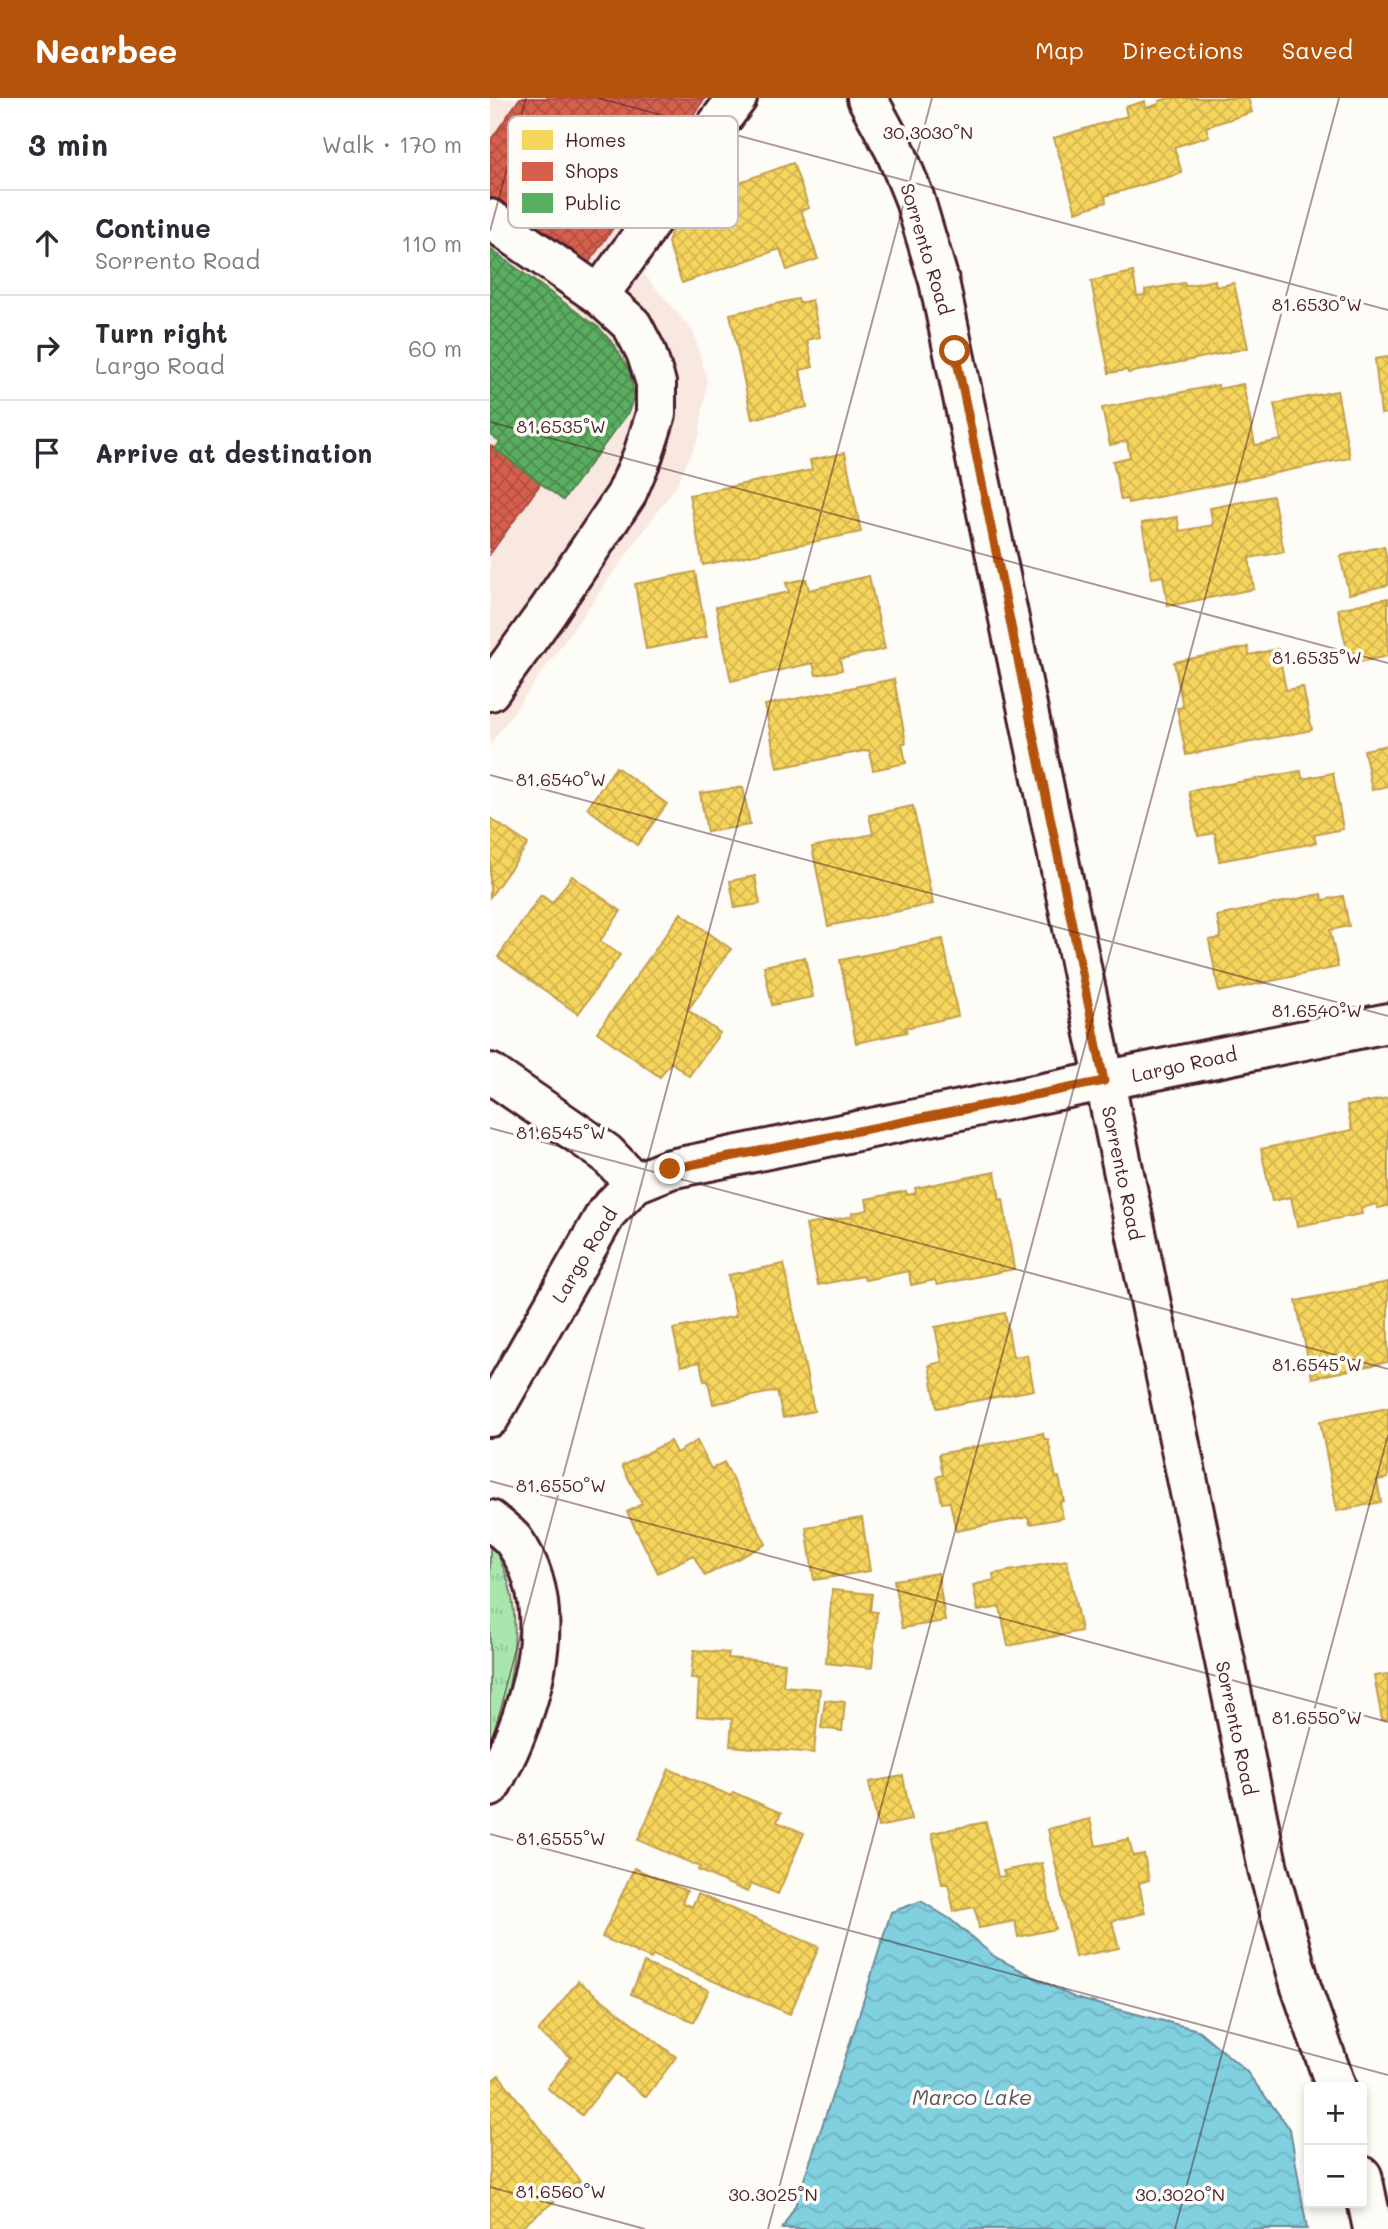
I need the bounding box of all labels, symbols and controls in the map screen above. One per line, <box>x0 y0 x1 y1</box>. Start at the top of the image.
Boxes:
text: Nearbee <box>35 28 178 71</box>
text: Map <box>1035 34 1084 65</box>
text: Directions <box>1122 34 1244 65</box>
text: Saved <box>1282 34 1353 65</box>
legend <box>508 116 738 228</box>
text: 30.3030°N <box>883 120 973 144</box>
text: 3 min <box>28 124 108 164</box>
text: Homes <box>565 127 626 152</box>
text: Walk · 170 m <box>322 129 462 159</box>
text: Shops <box>565 158 619 183</box>
street label: Sorrento Road <box>895 180 959 318</box>
text: Public <box>565 190 621 215</box>
text: Continue <box>95 211 211 245</box>
icon: ahead <box>28 224 66 262</box>
text: 110 m <box>402 228 462 258</box>
text: Sorrento Road <box>95 245 260 275</box>
text: 81.6530°W <box>1272 292 1362 316</box>
text: Turn right <box>95 316 228 350</box>
icon: right <box>28 329 66 367</box>
text: 60 m <box>408 333 462 363</box>
route start <box>939 335 970 366</box>
text: Largo Road <box>95 350 225 380</box>
text: 81.6535°W <box>516 414 606 438</box>
icon: arrive <box>28 434 66 472</box>
text: Arrive at destination <box>95 436 372 470</box>
text: 81.6535°W <box>1272 645 1362 669</box>
text: 81.6540°W <box>516 767 606 791</box>
text: 81.6540°W <box>1272 998 1362 1022</box>
street label: Largo Road <box>1129 1041 1239 1087</box>
street label: Sorrento Road <box>1097 1104 1149 1242</box>
text: 81.6545°W <box>516 1120 606 1144</box>
route end <box>654 1153 685 1184</box>
street label: Largo Road <box>546 1203 622 1307</box>
text: 81.6545°W <box>1272 1352 1362 1376</box>
text: 81.6550°W <box>516 1473 606 1497</box>
street label: Sorrento Road <box>1211 1659 1263 1797</box>
text: 81.6550°W <box>1272 1705 1362 1729</box>
text: 81.6555°W <box>516 1826 606 1850</box>
map controls <box>1304 2082 1367 2208</box>
button: + <box>1304 2082 1367 2145</box>
water label: Marco Lake <box>912 2083 1032 2110</box>
button: − <box>1304 2145 1367 2208</box>
text: 81.6560°W <box>516 2179 606 2203</box>
text: 30.3025°N <box>728 2182 818 2206</box>
text: 30.3020°N <box>1135 2182 1225 2206</box>

